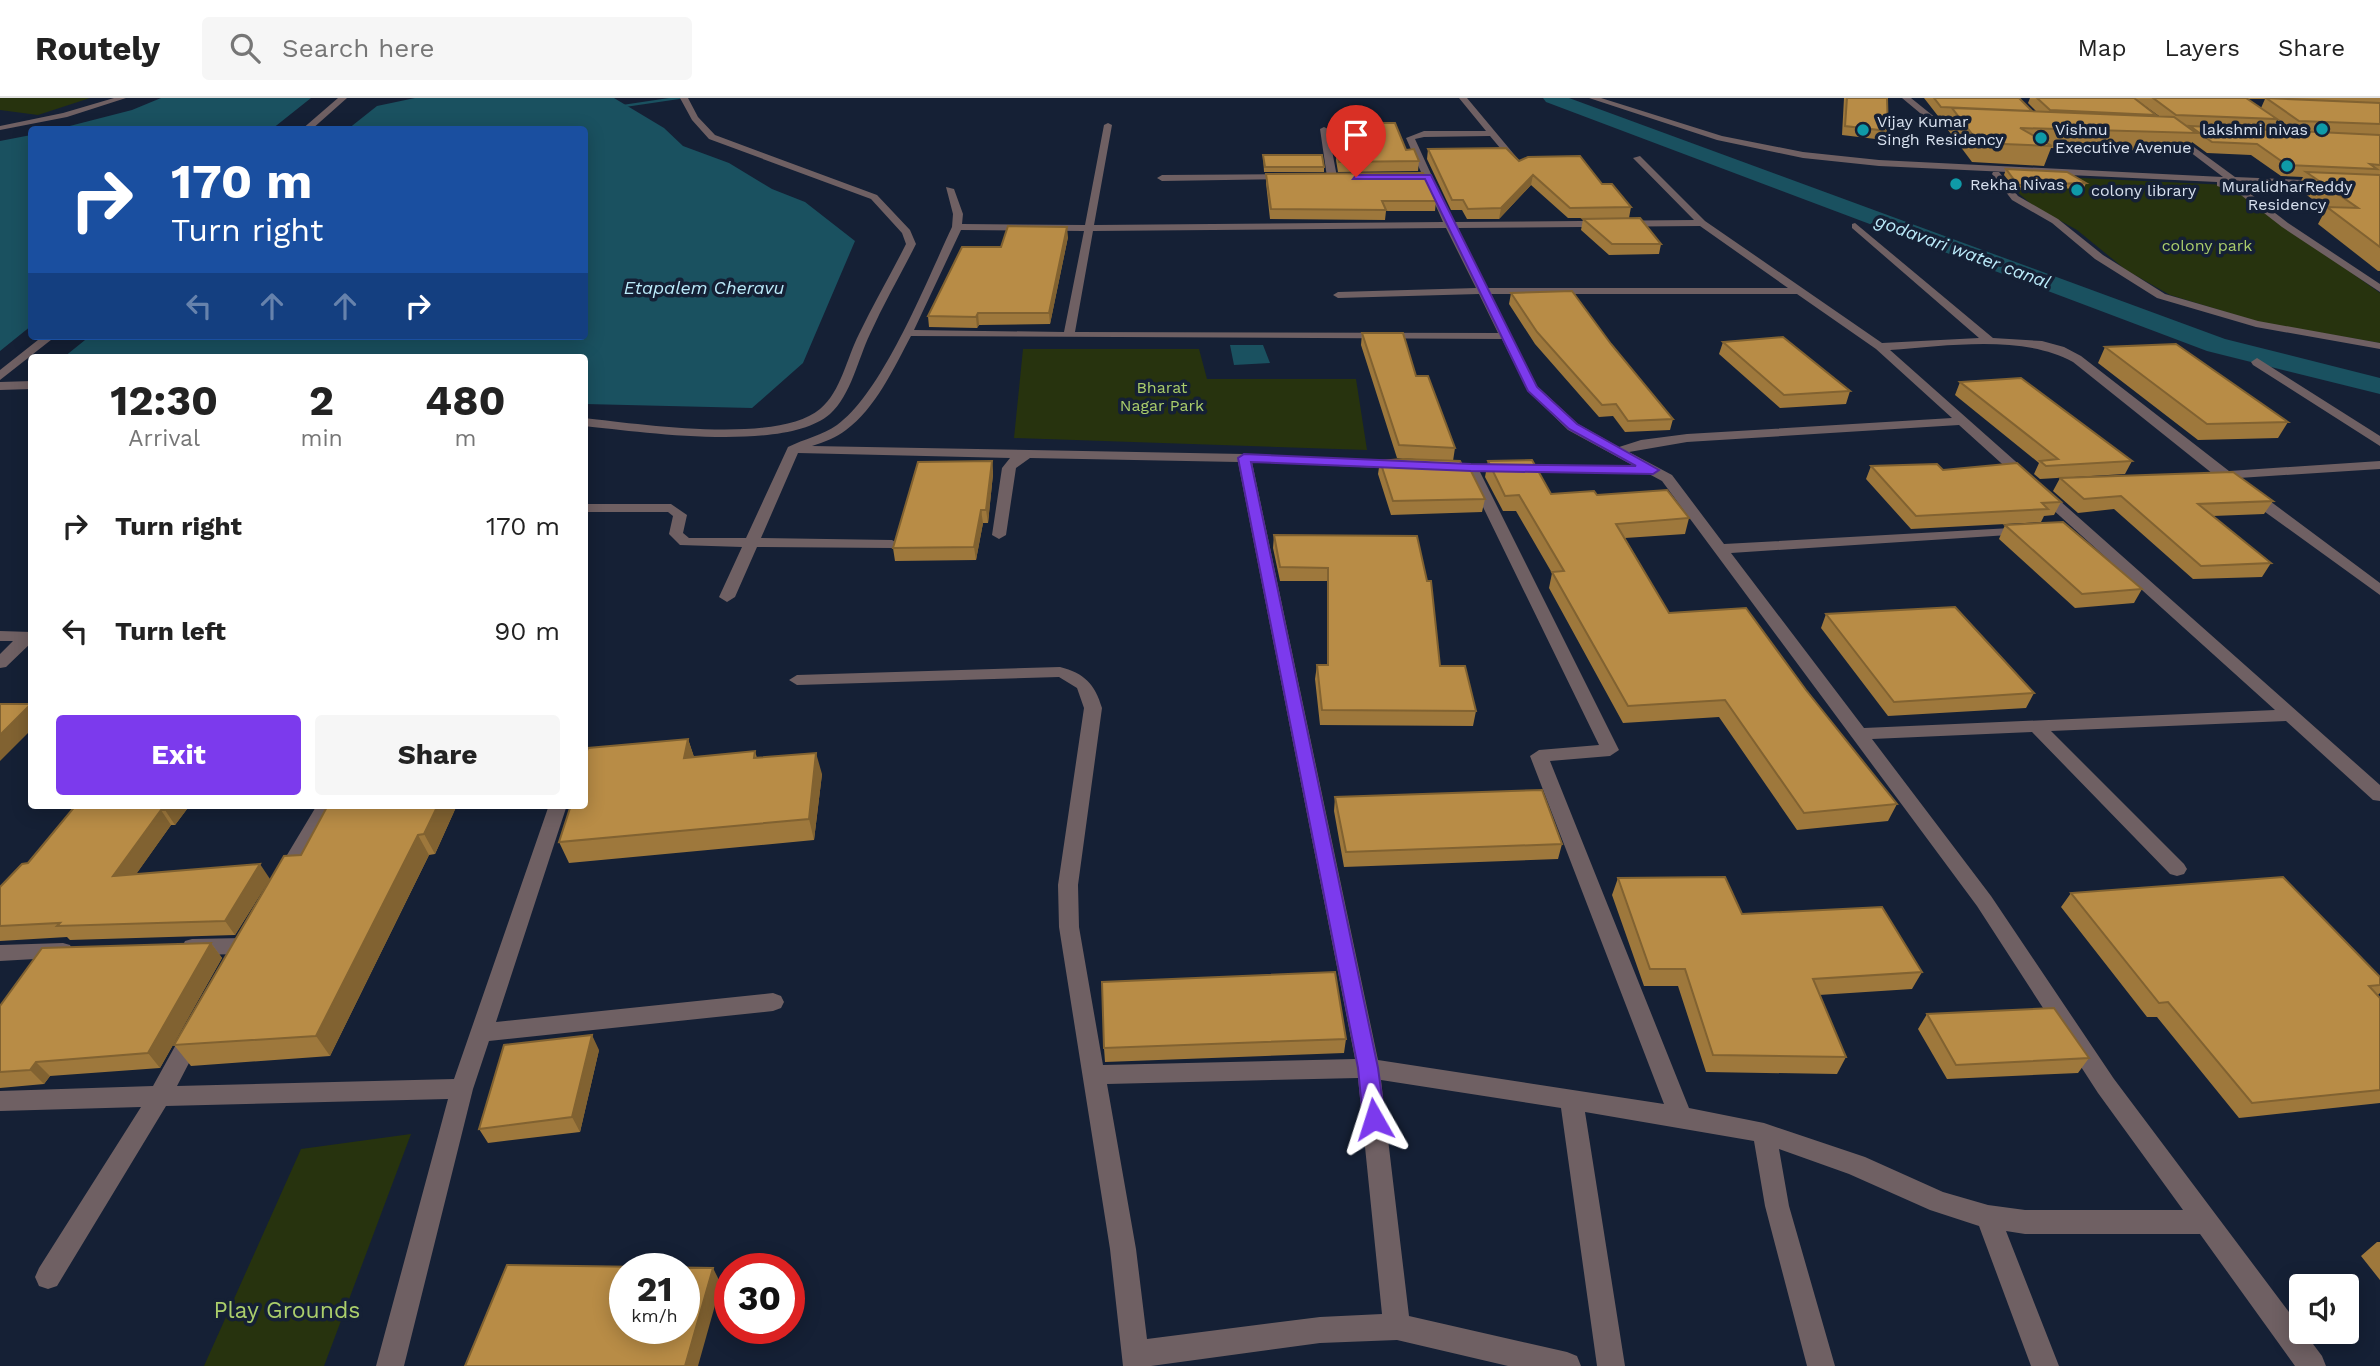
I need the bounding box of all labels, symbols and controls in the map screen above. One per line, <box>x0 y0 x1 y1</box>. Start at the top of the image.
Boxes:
search box <box>202 17 692 80</box>
text: Routely <box>35 29 160 68</box>
icon: search <box>226 29 264 67</box>
text: Search here <box>282 33 434 63</box>
text: Map <box>2078 34 2126 62</box>
text: Layers <box>2164 34 2240 62</box>
text: Share <box>2278 34 2345 62</box>
pin <box>1326 105 1386 177</box>
place label: Vijay Kumar Singh Residency <box>1877 112 2004 149</box>
icon: arrive <box>1337 116 1375 154</box>
place label: Vishnu Executive Avenue <box>2055 120 2191 157</box>
place label: lakshmi nivas <box>2202 120 2308 139</box>
marker: lakshmi nivas <box>2314 121 2330 137</box>
marker: Vijay Kumar Singh Residency <box>1855 122 1871 138</box>
marker: Vishnu Executive Avenue <box>2033 130 2049 146</box>
text: 170 m <box>171 152 312 210</box>
icon: right <box>56 154 147 245</box>
marker: MuralidharReddy Residency <box>2279 158 2295 174</box>
place label: Rekha Nivas <box>1970 175 2064 194</box>
marker: Rekha Nivas <box>1948 176 1964 192</box>
place label: MuralidharReddy Residency <box>2221 177 2353 214</box>
place label: colony library <box>2091 181 2197 200</box>
marker: colony library <box>2069 182 2085 198</box>
water label: godavari water canal <box>1871 209 2054 293</box>
text: Turn right <box>171 211 323 249</box>
park label: colony park <box>2162 236 2252 255</box>
water label: Etapalem Cheravu <box>624 277 784 298</box>
icon: left <box>180 287 218 325</box>
icon: ahead <box>253 287 291 325</box>
icon: ahead <box>326 287 364 325</box>
icon: right <box>399 287 437 325</box>
text: 12:30 <box>110 376 218 425</box>
text: 2 <box>309 376 334 425</box>
text: 480 <box>425 376 506 425</box>
park label: Bharat Nagar Park <box>1120 378 1204 415</box>
text: Arrival <box>128 425 200 452</box>
text: min <box>300 425 343 452</box>
text: m <box>454 425 476 452</box>
icon: right <box>56 507 94 545</box>
text: Turn right <box>115 511 242 541</box>
text: 170 m <box>486 511 560 541</box>
icon: left <box>56 612 94 650</box>
text: Turn left <box>115 616 226 646</box>
text: 90 m <box>494 616 560 646</box>
button: Exit <box>56 715 301 795</box>
button: Share <box>315 715 560 795</box>
position arrow <box>1337 1082 1411 1156</box>
speed limit sign: 30 <box>714 1253 805 1344</box>
text: 21 <box>637 1268 672 1310</box>
map controls <box>2289 1274 2359 1344</box>
button: sound <box>2289 1274 2359 1344</box>
park label: Play Grounds <box>214 1297 361 1324</box>
text: km/h <box>631 1305 678 1326</box>

